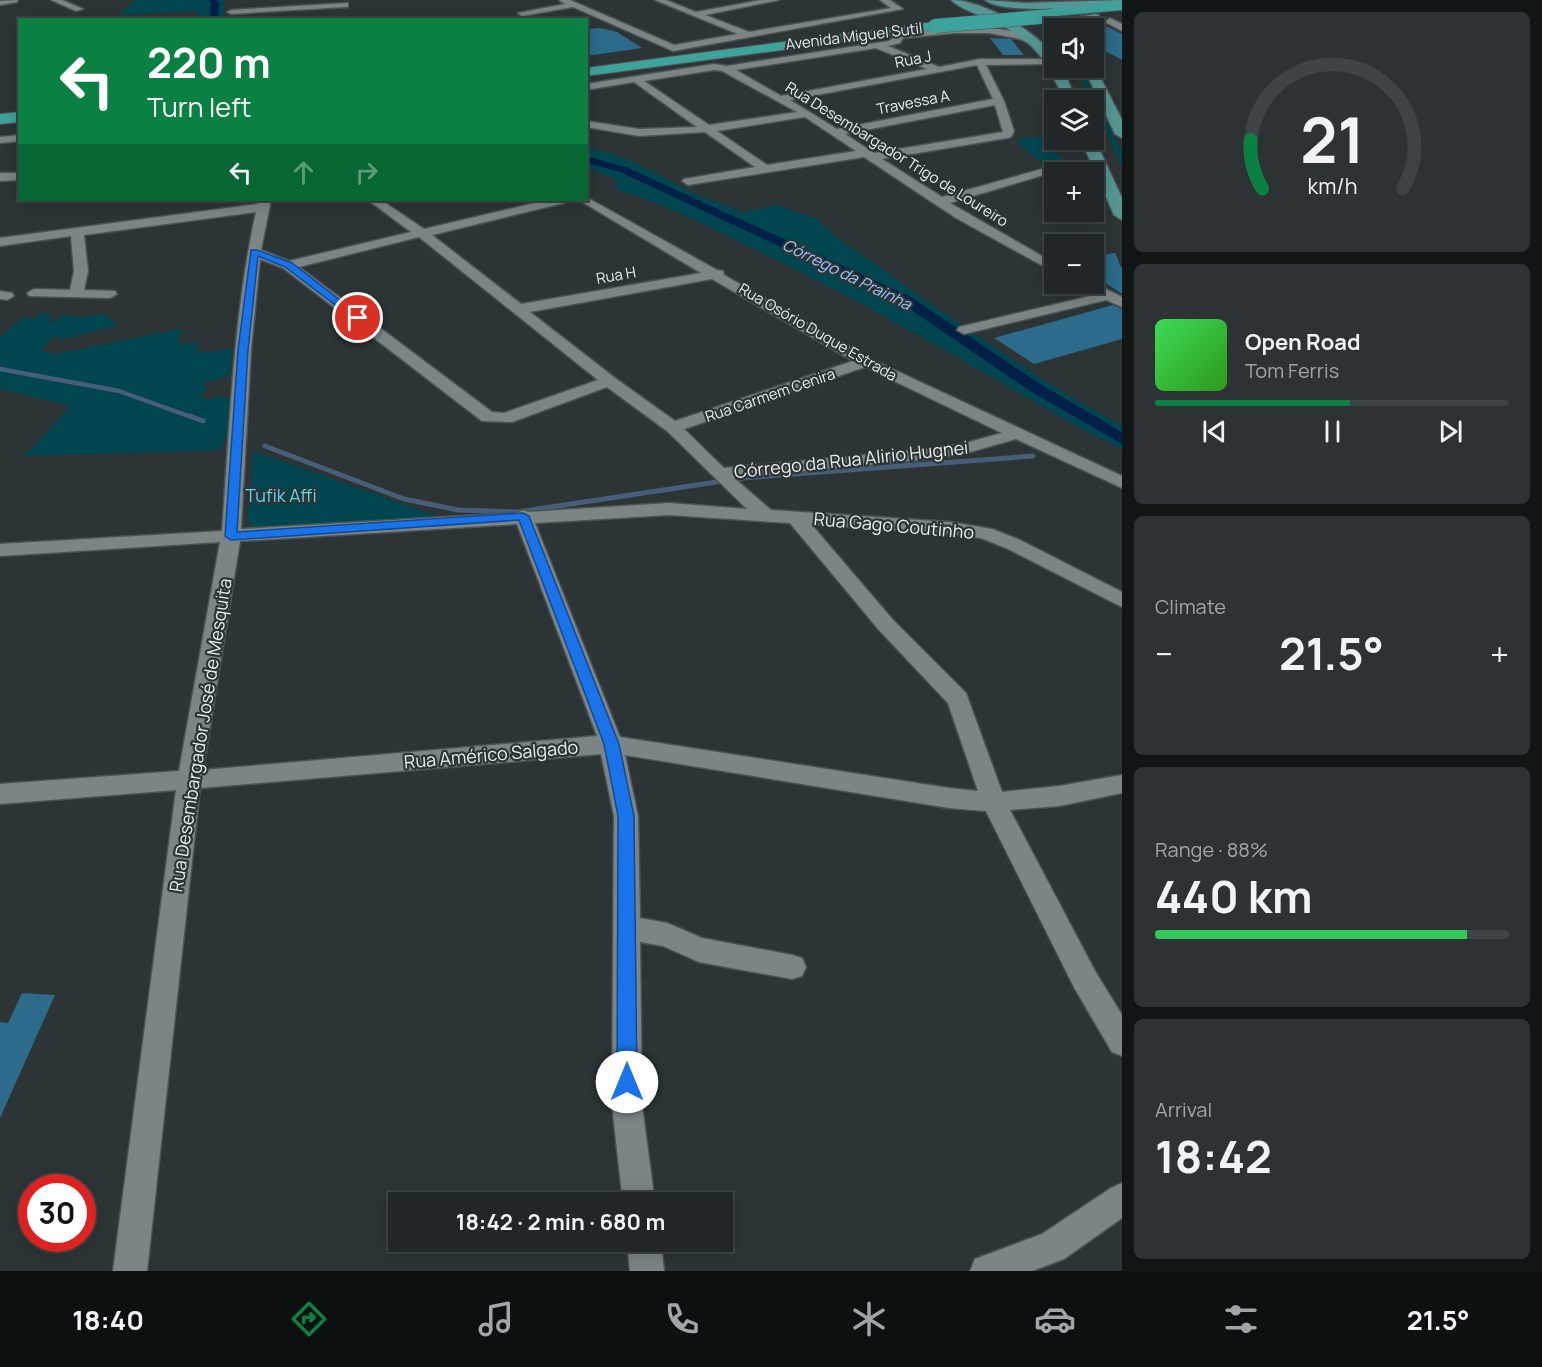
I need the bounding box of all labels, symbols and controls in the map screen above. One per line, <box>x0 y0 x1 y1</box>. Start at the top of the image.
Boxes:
street label: Avenida Miguel Sutil <box>784 17 924 55</box>
map controls <box>1044 18 1104 294</box>
button: sound <box>1044 18 1104 78</box>
text: 220 m <box>147 33 271 91</box>
icon: left <box>48 42 126 120</box>
street label: Rua J <box>893 45 933 73</box>
street label: Rua Desembargador Trigo de Loureiro <box>782 76 1012 232</box>
street label: Travessa A <box>875 85 952 119</box>
text: Turn left <box>147 88 251 125</box>
button: layers <box>1044 90 1104 150</box>
text: 21 <box>1300 96 1364 182</box>
icon: left <box>224 156 257 189</box>
icon: ahead <box>287 156 320 189</box>
icon: right <box>350 156 383 189</box>
button: + <box>1044 162 1104 222</box>
text: km/h <box>1307 171 1357 200</box>
water label: Córrego da Prainha <box>779 233 916 315</box>
button: − <box>1044 234 1104 294</box>
street label: Rua H <box>594 261 638 289</box>
street label: Rua Osório Duque Estrada <box>735 278 901 386</box>
pin <box>332 292 383 343</box>
icon: arrive <box>341 301 374 334</box>
text: Open Road <box>1245 327 1360 357</box>
text: Tom Ferris <box>1245 357 1339 384</box>
street label: Rua Carmem Cenira <box>702 363 838 427</box>
icon: previous <box>1198 415 1231 448</box>
icon: pause <box>1316 415 1349 448</box>
icon: next <box>1434 415 1467 448</box>
street label: Córrego da Rua Alirio Hugnei <box>733 435 969 483</box>
park label: Tufik Affi <box>245 483 317 507</box>
street label: Rua Gago Coutinho <box>813 506 975 544</box>
street label: Rua Desembargador José de Mesquita <box>163 576 237 894</box>
text: Climate <box>1155 593 1226 620</box>
text: 21.5° <box>1279 622 1384 684</box>
text: − <box>1155 631 1173 676</box>
text: + <box>1490 631 1509 676</box>
street label: Rua Américo Salgado <box>403 734 579 774</box>
text: Range · 88% <box>1155 836 1268 863</box>
text: 440 km <box>1155 865 1312 927</box>
position arrow <box>595 1050 659 1114</box>
text: Arrival <box>1155 1096 1212 1123</box>
text: 18:42 <box>1155 1125 1272 1187</box>
speed limit sign: 30 <box>18 1174 96 1252</box>
text: 18:42 · 2 min · 680 m <box>456 1207 665 1237</box>
icon: directions <box>288 1298 330 1340</box>
icon: music <box>475 1298 517 1340</box>
icon: phone <box>661 1298 703 1340</box>
icon: climate <box>848 1298 890 1340</box>
icon: car <box>1034 1298 1076 1340</box>
icon: filters <box>1220 1298 1262 1340</box>
text: 18:40 <box>72 1301 144 1338</box>
text: 21.5° <box>1407 1301 1470 1338</box>

